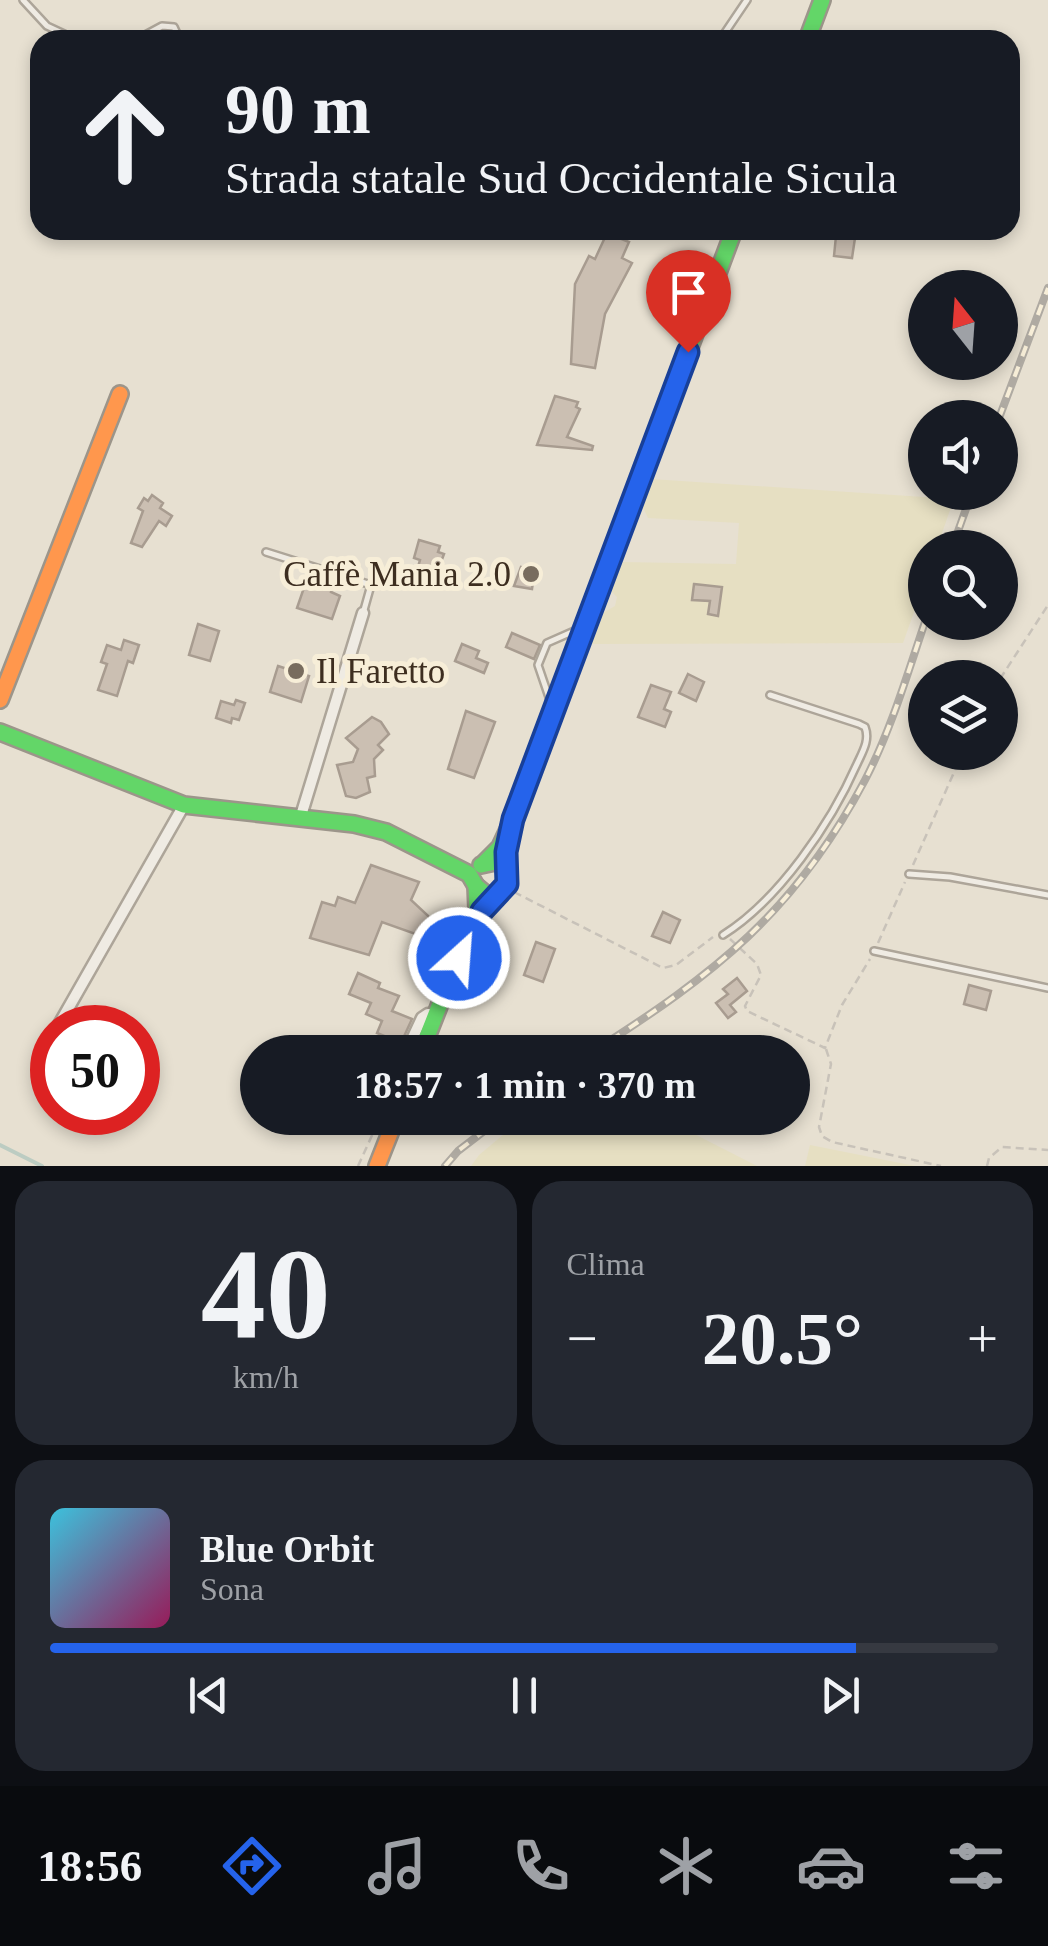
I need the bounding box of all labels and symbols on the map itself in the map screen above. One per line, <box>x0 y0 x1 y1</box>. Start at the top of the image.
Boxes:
pin <box>646 250 731 353</box>
north arrow <box>908 270 1018 380</box>
place label: Caffè Mania 2.0 <box>283 555 511 594</box>
marker: Caffè Mania 2.0 <box>520 563 542 585</box>
place label: Il Faretto <box>316 652 445 691</box>
marker: Il Faretto <box>285 660 307 682</box>
position arrow <box>407 906 511 1010</box>
speed limit sign: 50 <box>30 1005 160 1135</box>

